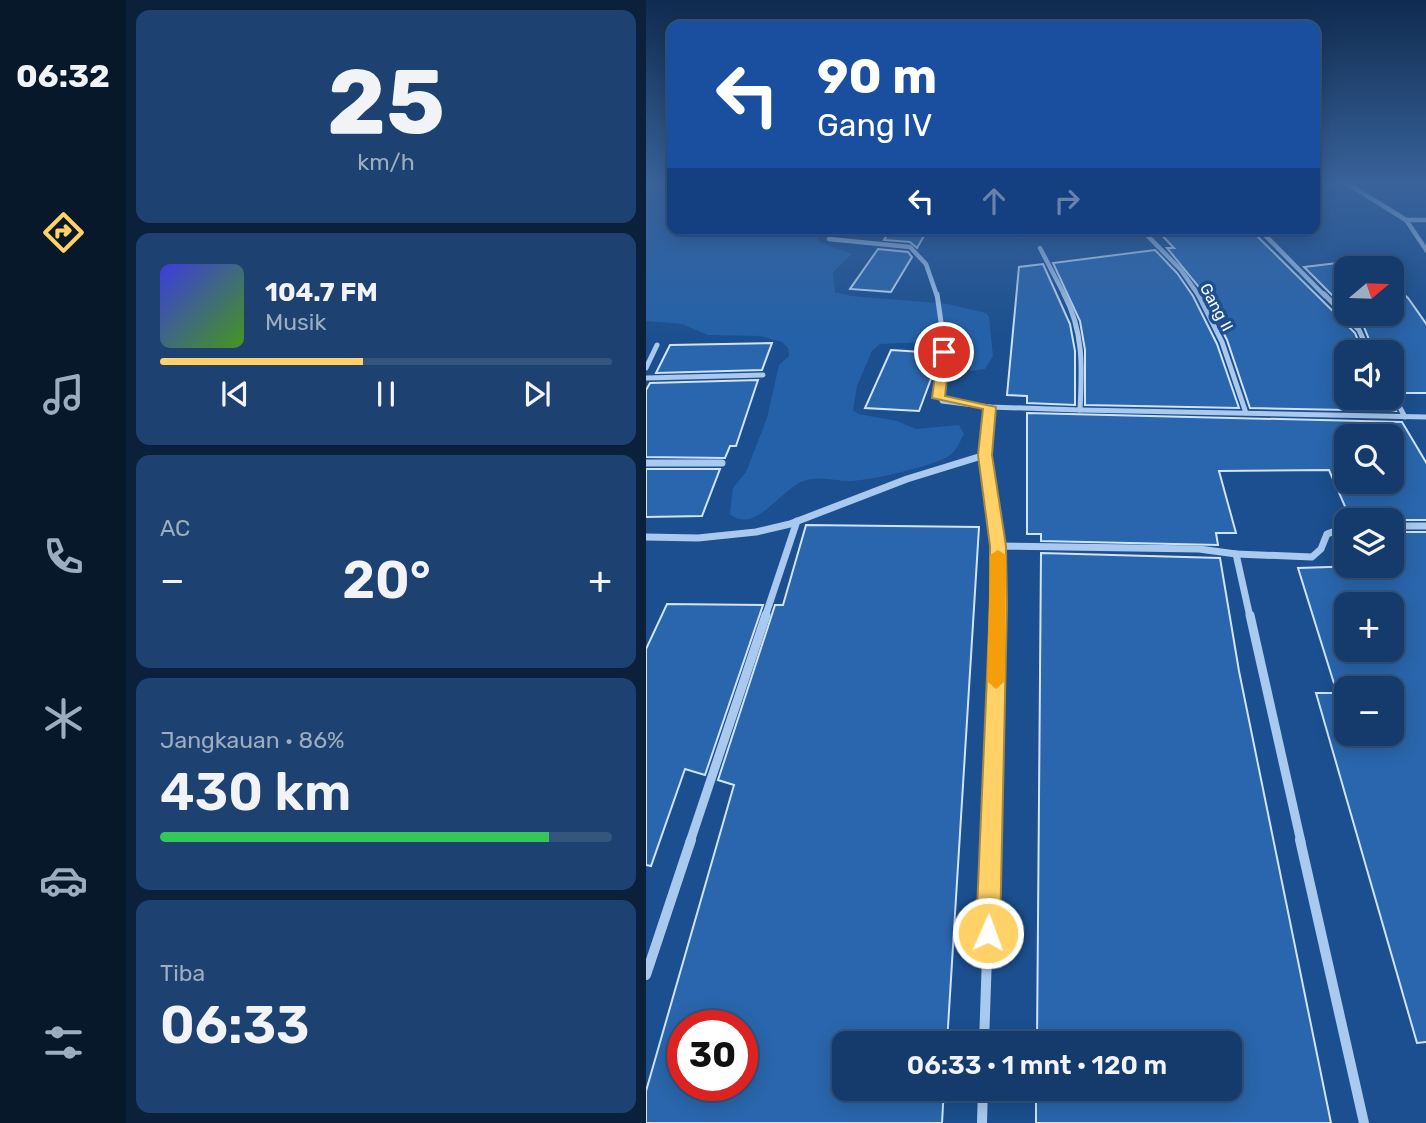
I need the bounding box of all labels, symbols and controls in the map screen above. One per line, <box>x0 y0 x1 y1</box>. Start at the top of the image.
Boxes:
text: 90 m <box>817 47 937 105</box>
text: 25 <box>327 48 445 156</box>
icon: left <box>702 49 793 140</box>
text: 06:32 <box>16 57 110 95</box>
text: Gang IV <box>817 106 933 144</box>
text: km/h <box>357 148 415 176</box>
icon: left <box>902 182 940 220</box>
icon: ahead <box>975 182 1013 220</box>
icon: right <box>1048 182 1086 220</box>
icon: directions <box>39 208 88 257</box>
north arrow <box>1334 256 1404 326</box>
map controls <box>1334 256 1404 746</box>
text: 104.7 FM <box>265 277 378 308</box>
street label: Gang II <box>1196 280 1237 334</box>
text: Musik <box>265 308 326 336</box>
pin <box>914 322 974 382</box>
icon: arrive <box>925 333 963 371</box>
button: sound <box>1334 340 1404 410</box>
icon: music <box>39 370 88 419</box>
icon: previous <box>216 375 254 413</box>
icon: pause <box>367 375 405 413</box>
icon: next <box>518 375 556 413</box>
button: search <box>1334 424 1404 494</box>
button: layers <box>1334 508 1404 578</box>
text: AC <box>160 514 190 542</box>
icon: phone <box>39 532 88 581</box>
text: 20° <box>342 549 431 611</box>
text: − <box>160 557 185 603</box>
text: + <box>588 557 612 603</box>
button: + <box>1334 592 1404 662</box>
button: − <box>1334 676 1404 746</box>
icon: climate <box>39 694 88 743</box>
text: Jangkauan · 86% <box>160 726 345 754</box>
text: 430 km <box>160 761 351 823</box>
icon: car <box>39 856 88 905</box>
position arrow <box>951 896 1025 970</box>
text: Tiba <box>160 959 205 987</box>
text: 06:33 <box>160 994 310 1056</box>
speed limit sign: 30 <box>667 1010 758 1101</box>
icon: filters <box>39 1018 88 1067</box>
text: 06:33 · 1 mnt · 120 m <box>907 1050 1167 1081</box>

